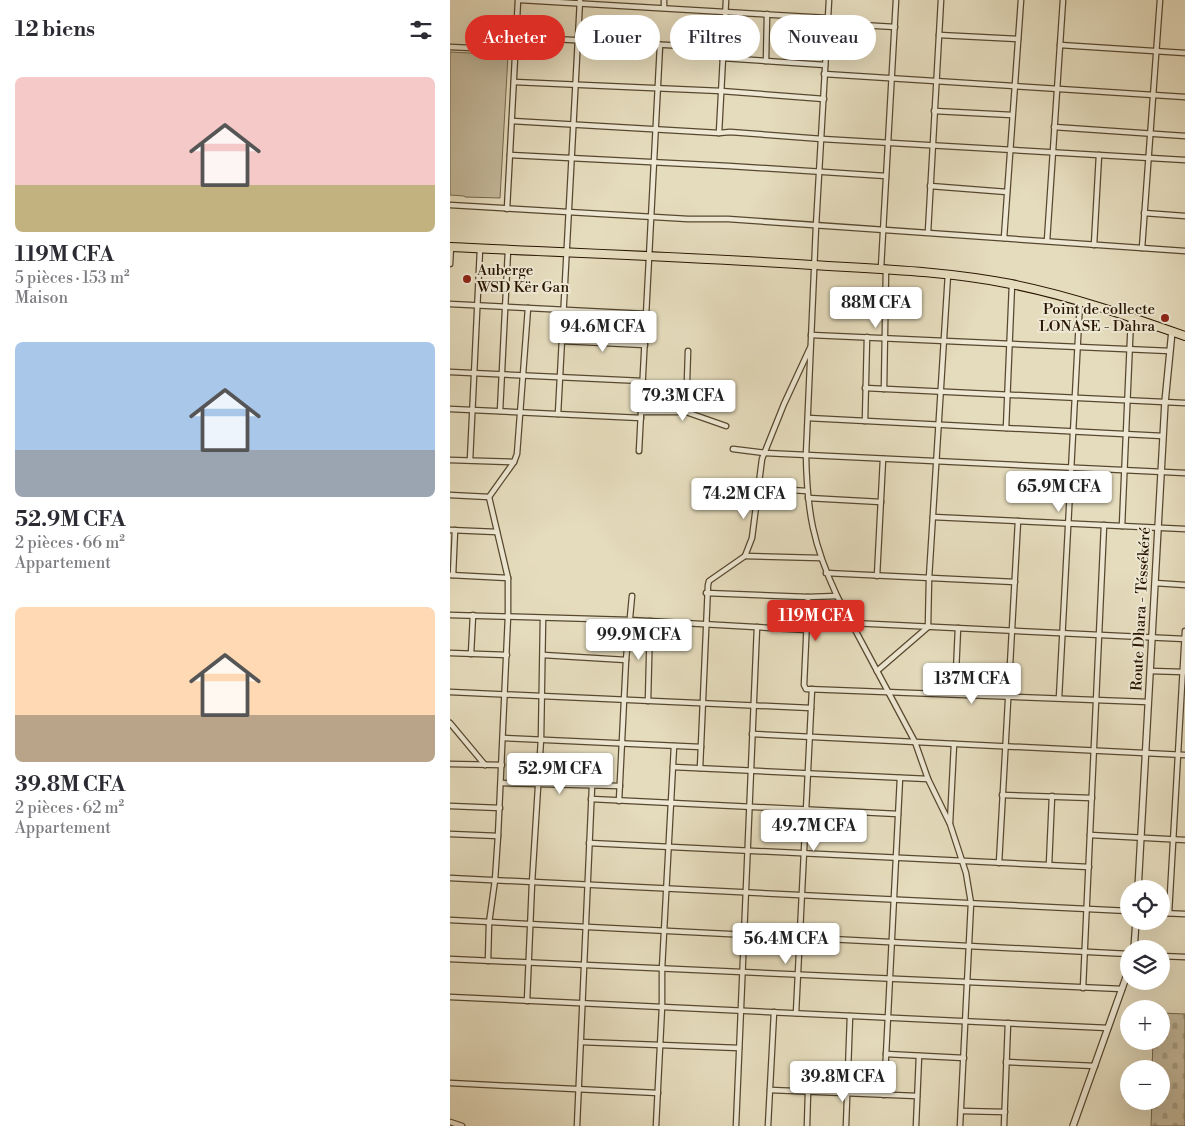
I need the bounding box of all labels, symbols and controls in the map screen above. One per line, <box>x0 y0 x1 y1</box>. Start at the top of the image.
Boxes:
chip: Acheter <box>465 15 565 60</box>
chip: Louer <box>575 15 660 60</box>
chip: Filtres <box>670 15 760 60</box>
chip: Nouveau <box>770 15 876 60</box>
icon: filters <box>407 16 435 44</box>
text: 12 biens <box>15 17 95 43</box>
icon: home <box>180 110 270 200</box>
text: 119M CFA <box>15 242 114 268</box>
place label: Auberge WSD Kër Gan <box>476 261 569 297</box>
text: 5 pièces · 153 m² <box>15 268 130 288</box>
marker: Auberge WSD Kër Gan <box>461 273 473 285</box>
pin: 88M CFA <box>830 286 922 329</box>
text: Maison <box>15 288 68 308</box>
text: 88M CFA <box>841 293 911 313</box>
place label: Point de collecte LONASE - Dahra <box>1039 300 1155 336</box>
pin: 94.6M CFA <box>546 310 660 353</box>
marker: Point de collecte LONASE - Dahra <box>1159 312 1171 324</box>
text: 94.6M CFA <box>561 317 645 337</box>
icon: home <box>180 375 270 465</box>
pin: 79.3M CFA <box>626 380 740 422</box>
text: 79.3M CFA <box>641 386 725 406</box>
pin: 65.9M CFA <box>1002 470 1116 513</box>
text: 65.9M CFA <box>1017 477 1101 497</box>
pin: 74.2M CFA <box>687 478 801 520</box>
text: 74.2M CFA <box>702 484 786 504</box>
text: 52.9M CFA <box>15 507 125 533</box>
street label: Route Dhara - Téssékéré <box>1127 527 1155 691</box>
text: 2 pièces · 66 m² <box>15 533 125 553</box>
text: Appartement <box>15 553 111 573</box>
pin: 119M CFA <box>764 600 868 642</box>
text: 119M CFA <box>778 606 854 626</box>
pin: 99.9M CFA <box>582 618 696 661</box>
text: 99.9M CFA <box>597 625 681 645</box>
icon: home <box>180 640 270 730</box>
pin: 137M CFA <box>920 662 1024 705</box>
text: 137M CFA <box>934 669 1010 689</box>
pin: 52.9M CFA <box>503 752 617 795</box>
text: 52.9M CFA <box>518 759 602 779</box>
text: 39.8M CFA <box>15 772 125 798</box>
text: 2 pièces · 62 m² <box>15 798 124 818</box>
pin: 49.7M CFA <box>757 810 871 852</box>
text: 49.7M CFA <box>772 816 856 836</box>
text: Appartement <box>15 818 111 838</box>
map controls <box>1120 880 1170 1110</box>
button: locate <box>1120 880 1170 930</box>
pin: 56.4M CFA <box>729 922 843 965</box>
text: 56.4M CFA <box>744 929 828 949</box>
button: layers <box>1120 940 1170 990</box>
button: + <box>1120 1000 1170 1050</box>
pin: 39.8M CFA <box>786 1060 900 1103</box>
button: − <box>1120 1060 1170 1110</box>
text: 39.8M CFA <box>801 1067 885 1087</box>

